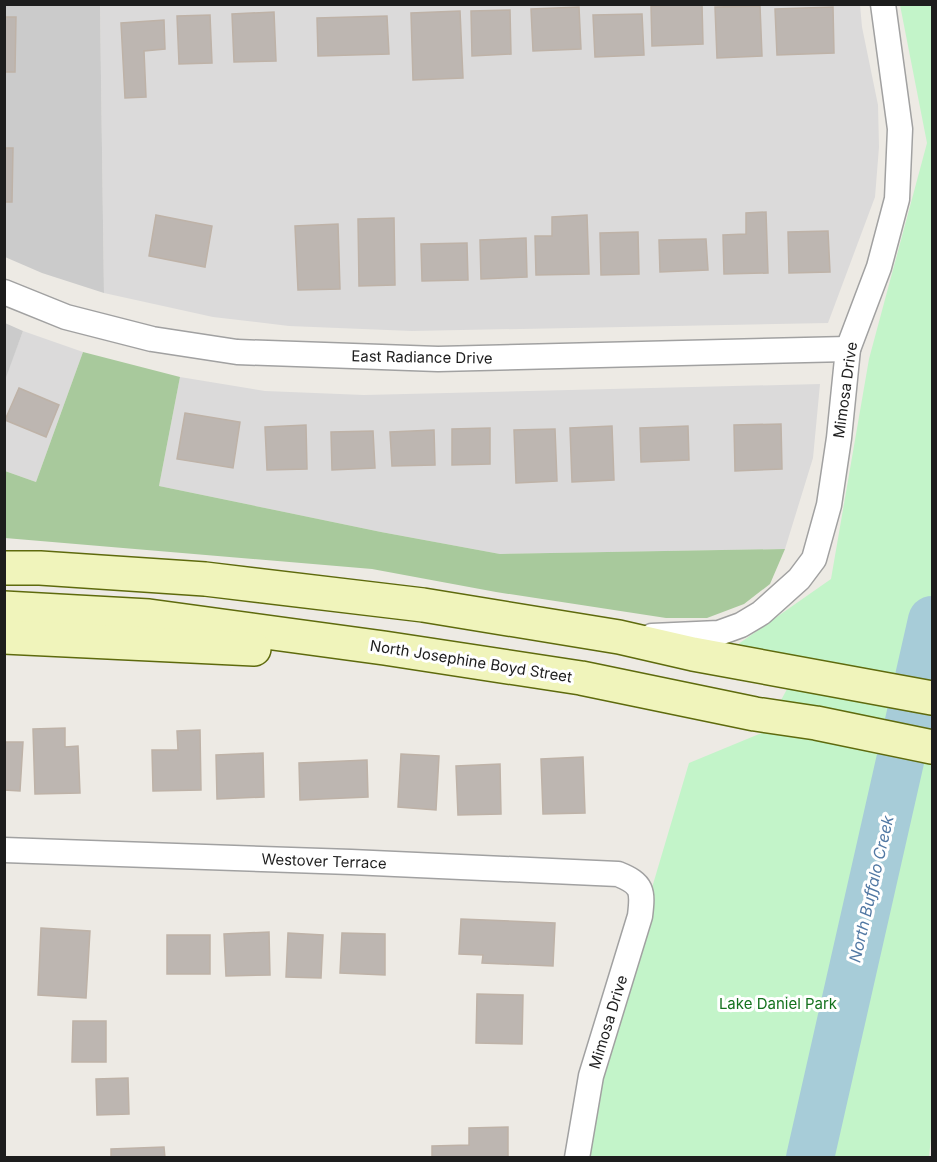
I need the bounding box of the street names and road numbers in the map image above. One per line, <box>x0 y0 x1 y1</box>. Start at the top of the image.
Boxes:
street label: Mimosa Drive <box>829 341 861 439</box>
street label: East Radiance Drive <box>351 346 493 368</box>
street label: North Josephine Boyd Street <box>369 636 573 686</box>
street label: Westover Terrace <box>261 849 387 873</box>
street label: Mimosa Drive <box>585 973 631 1071</box>

